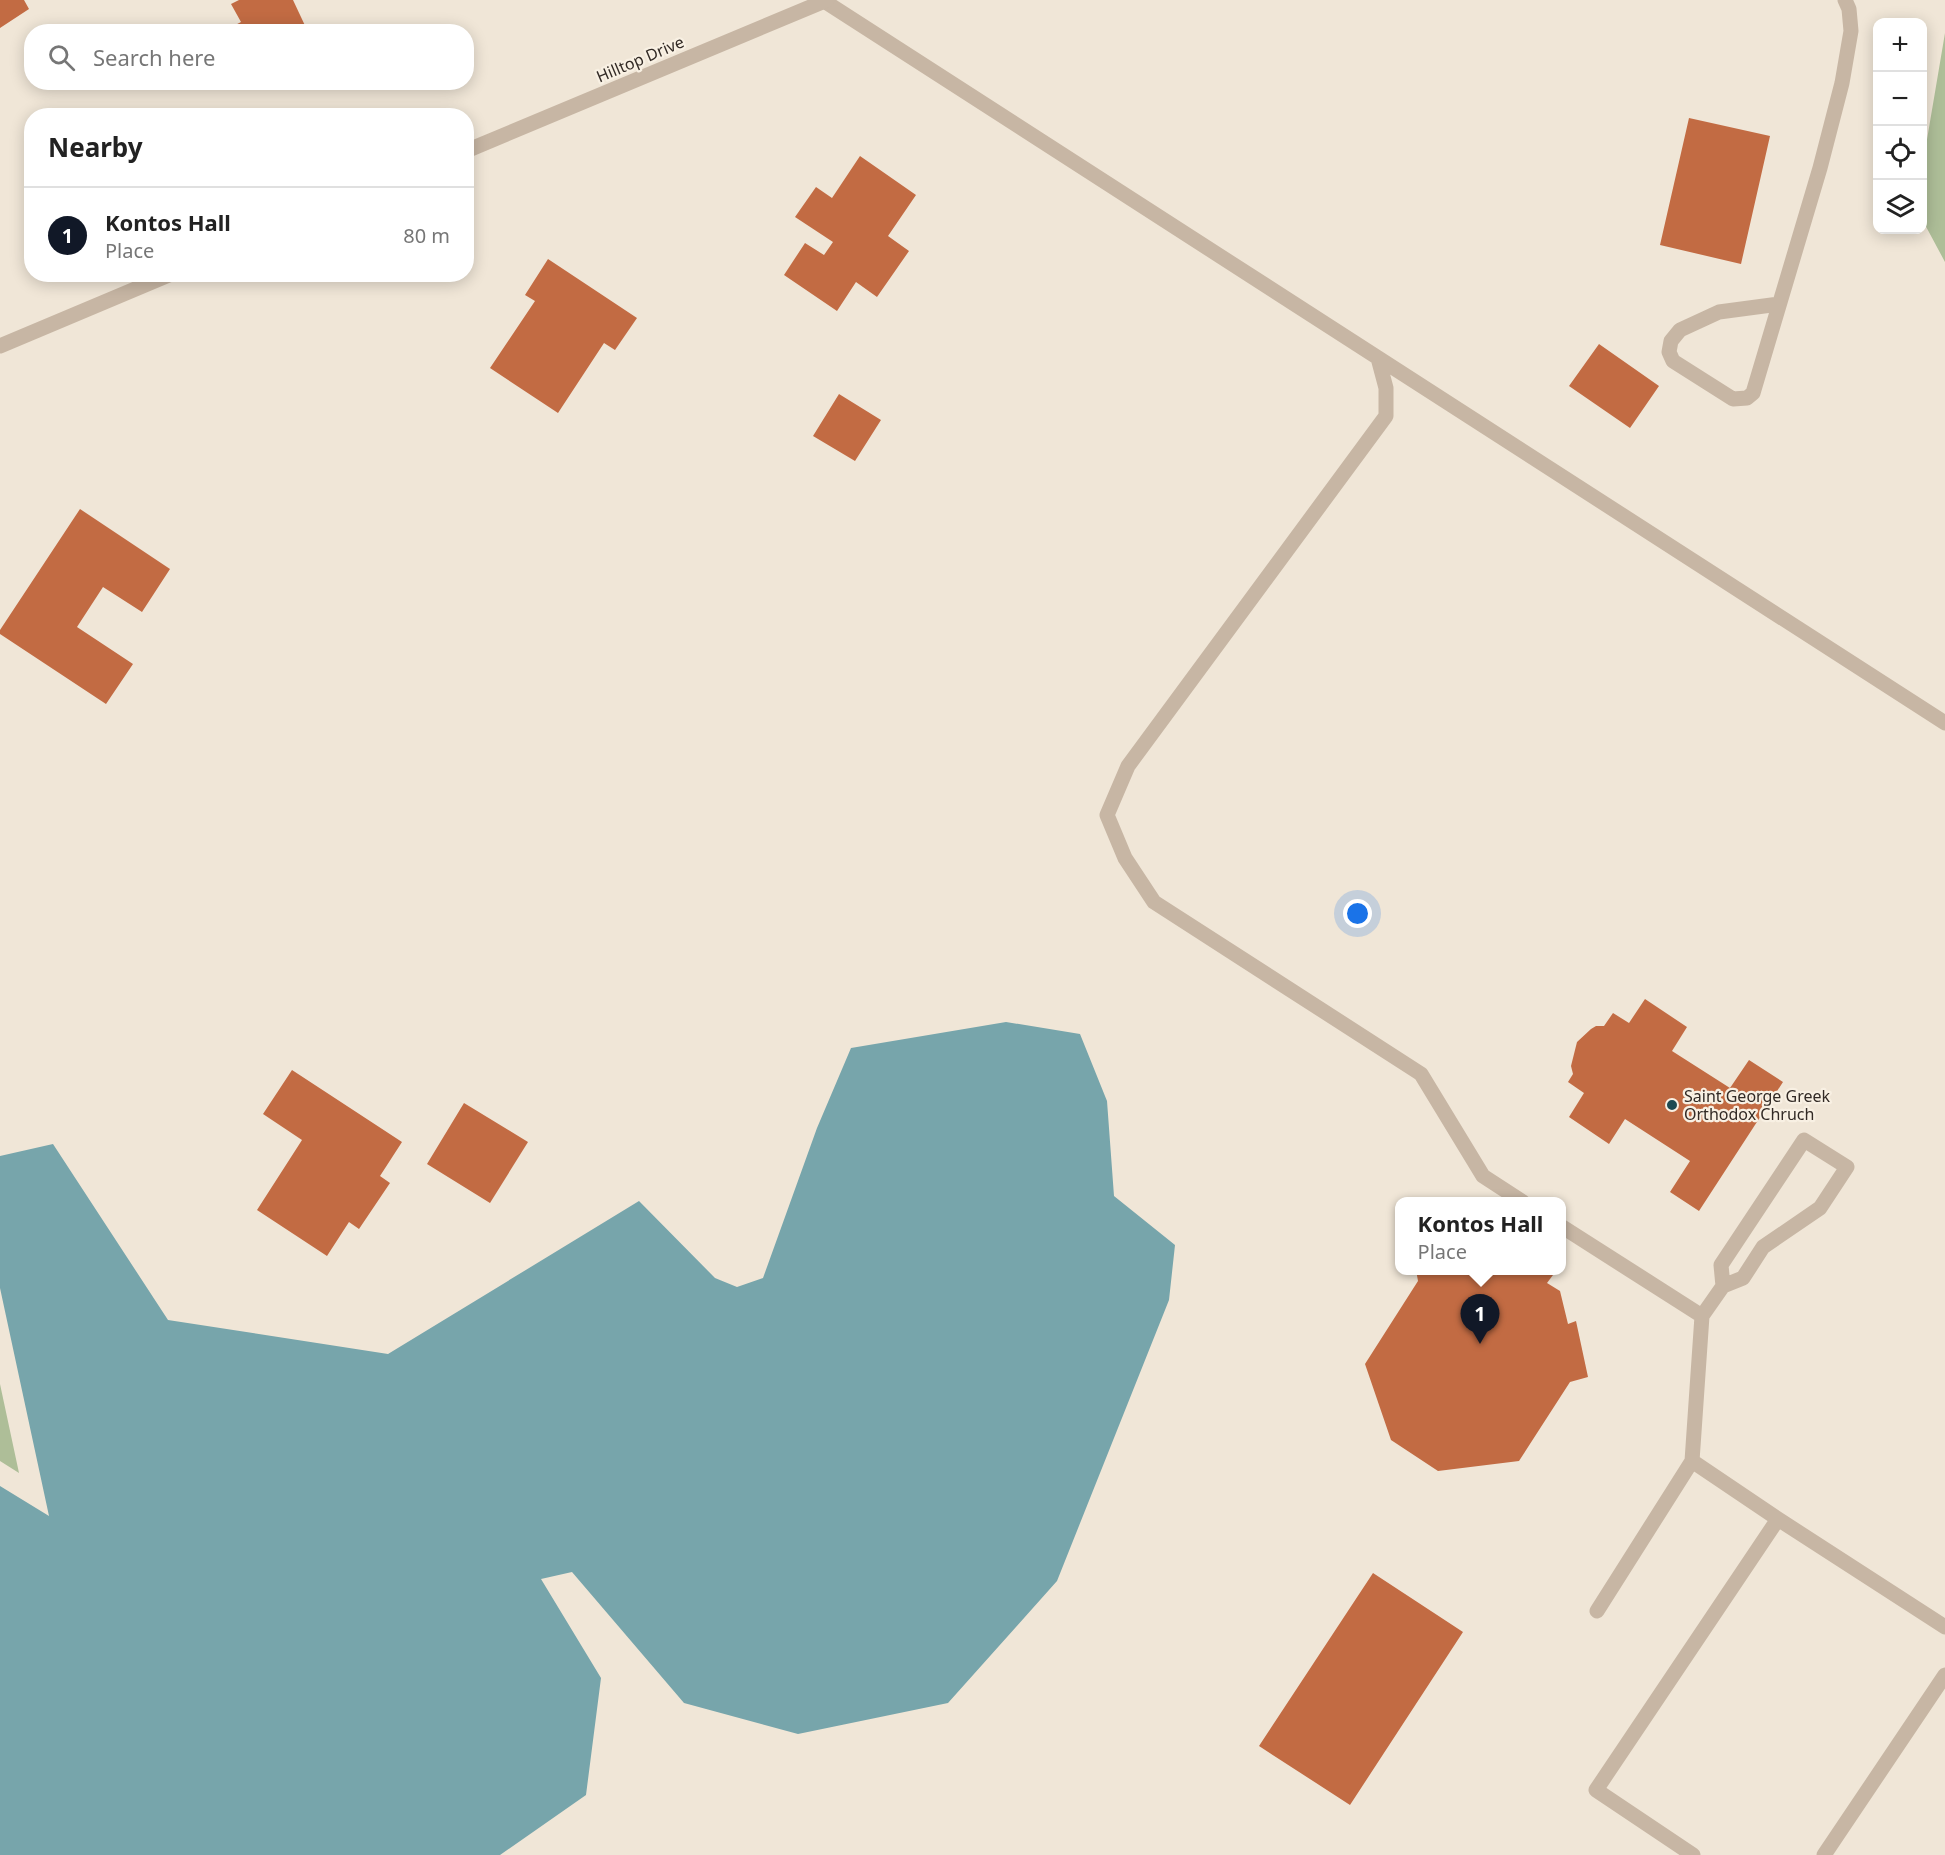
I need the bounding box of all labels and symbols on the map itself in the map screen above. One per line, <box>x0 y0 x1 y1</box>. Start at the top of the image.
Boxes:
street label: Hilltop Drive <box>593 31 687 87</box>
your location <box>1343 899 1372 928</box>
place label: Saint George Greek Orthodox Chruch <box>1684 1085 1831 1125</box>
marker: Saint George Greek Orthodox Chruch <box>1665 1098 1679 1112</box>
pin: 1 <box>1460 1294 1500 1344</box>

